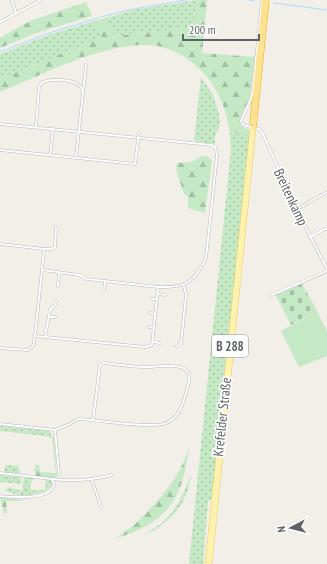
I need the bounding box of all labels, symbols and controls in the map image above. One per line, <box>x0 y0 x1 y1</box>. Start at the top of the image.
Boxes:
scale bar <box>183 16 259 42</box>
text: 200 m <box>189 22 216 37</box>
street label: Breitenkamp <box>270 165 312 229</box>
road number: B 288 <box>212 335 248 357</box>
street label: Krefelder Straße <box>209 376 235 457</box>
north arrow <box>271 508 311 548</box>
text: N <box>274 525 288 533</box>

